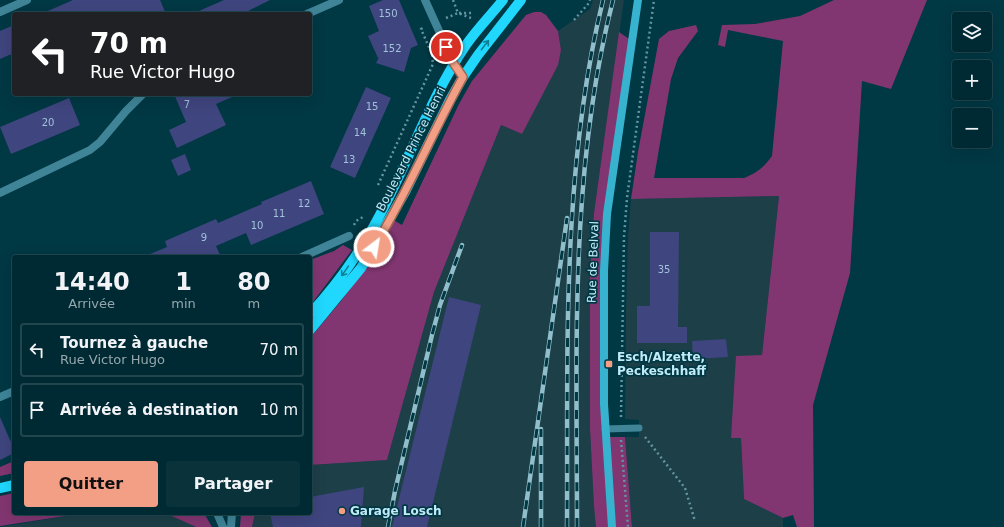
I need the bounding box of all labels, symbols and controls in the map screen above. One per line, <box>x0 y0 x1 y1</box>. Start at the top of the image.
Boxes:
house number: 150 <box>378 8 398 19</box>
map controls <box>952 12 992 148</box>
button: layers <box>952 12 992 52</box>
text: 70 m <box>90 27 168 60</box>
icon: left <box>24 28 76 80</box>
pin <box>429 30 463 64</box>
icon: arrive <box>435 36 457 58</box>
one-way arrow <box>481 39 490 50</box>
house number: 152 <box>382 43 402 54</box>
button: + <box>952 60 992 100</box>
text: Rue Victor Hugo <box>90 61 235 82</box>
street label: Boulevard Prince Henri <box>374 85 448 213</box>
house number: 7 <box>184 99 190 110</box>
house number: 15 <box>366 101 378 112</box>
button: − <box>952 108 992 148</box>
house number: 20 <box>42 117 54 128</box>
house number: 14 <box>354 127 366 138</box>
house number: 13 <box>343 154 355 165</box>
house number: 12 <box>298 198 310 209</box>
house number: 11 <box>273 208 285 219</box>
house number: 10 <box>251 220 263 231</box>
street label: Rue de Belval <box>585 221 601 303</box>
position arrow <box>353 226 395 268</box>
house number: 9 <box>201 232 207 243</box>
house number: 35 <box>658 264 670 275</box>
one-way arrow <box>341 266 349 277</box>
text: 14:40 <box>53 268 130 296</box>
text: 1 <box>175 268 192 296</box>
text: 80 <box>237 268 271 296</box>
text: Arrivée <box>68 296 115 311</box>
text: min <box>171 296 196 311</box>
text: m <box>248 296 260 311</box>
text: Tournez à gauche <box>60 334 208 352</box>
icon: left <box>26 339 48 361</box>
text: 70 m <box>260 341 298 359</box>
place label: Esch/Alzette, Peckeschhaff <box>617 350 706 378</box>
text: Rue Victor Hugo <box>60 352 165 367</box>
marker: Esch/Alzette, Peckeschhaff <box>604 359 614 369</box>
icon: arrive <box>26 399 48 421</box>
text: Arrivée à destination <box>60 401 238 419</box>
text: 10 m <box>260 401 298 419</box>
button: Quitter <box>24 461 158 507</box>
button: Partager <box>166 461 300 507</box>
place label: Garage Losch <box>350 504 442 518</box>
marker: Garage Losch <box>337 506 347 516</box>

